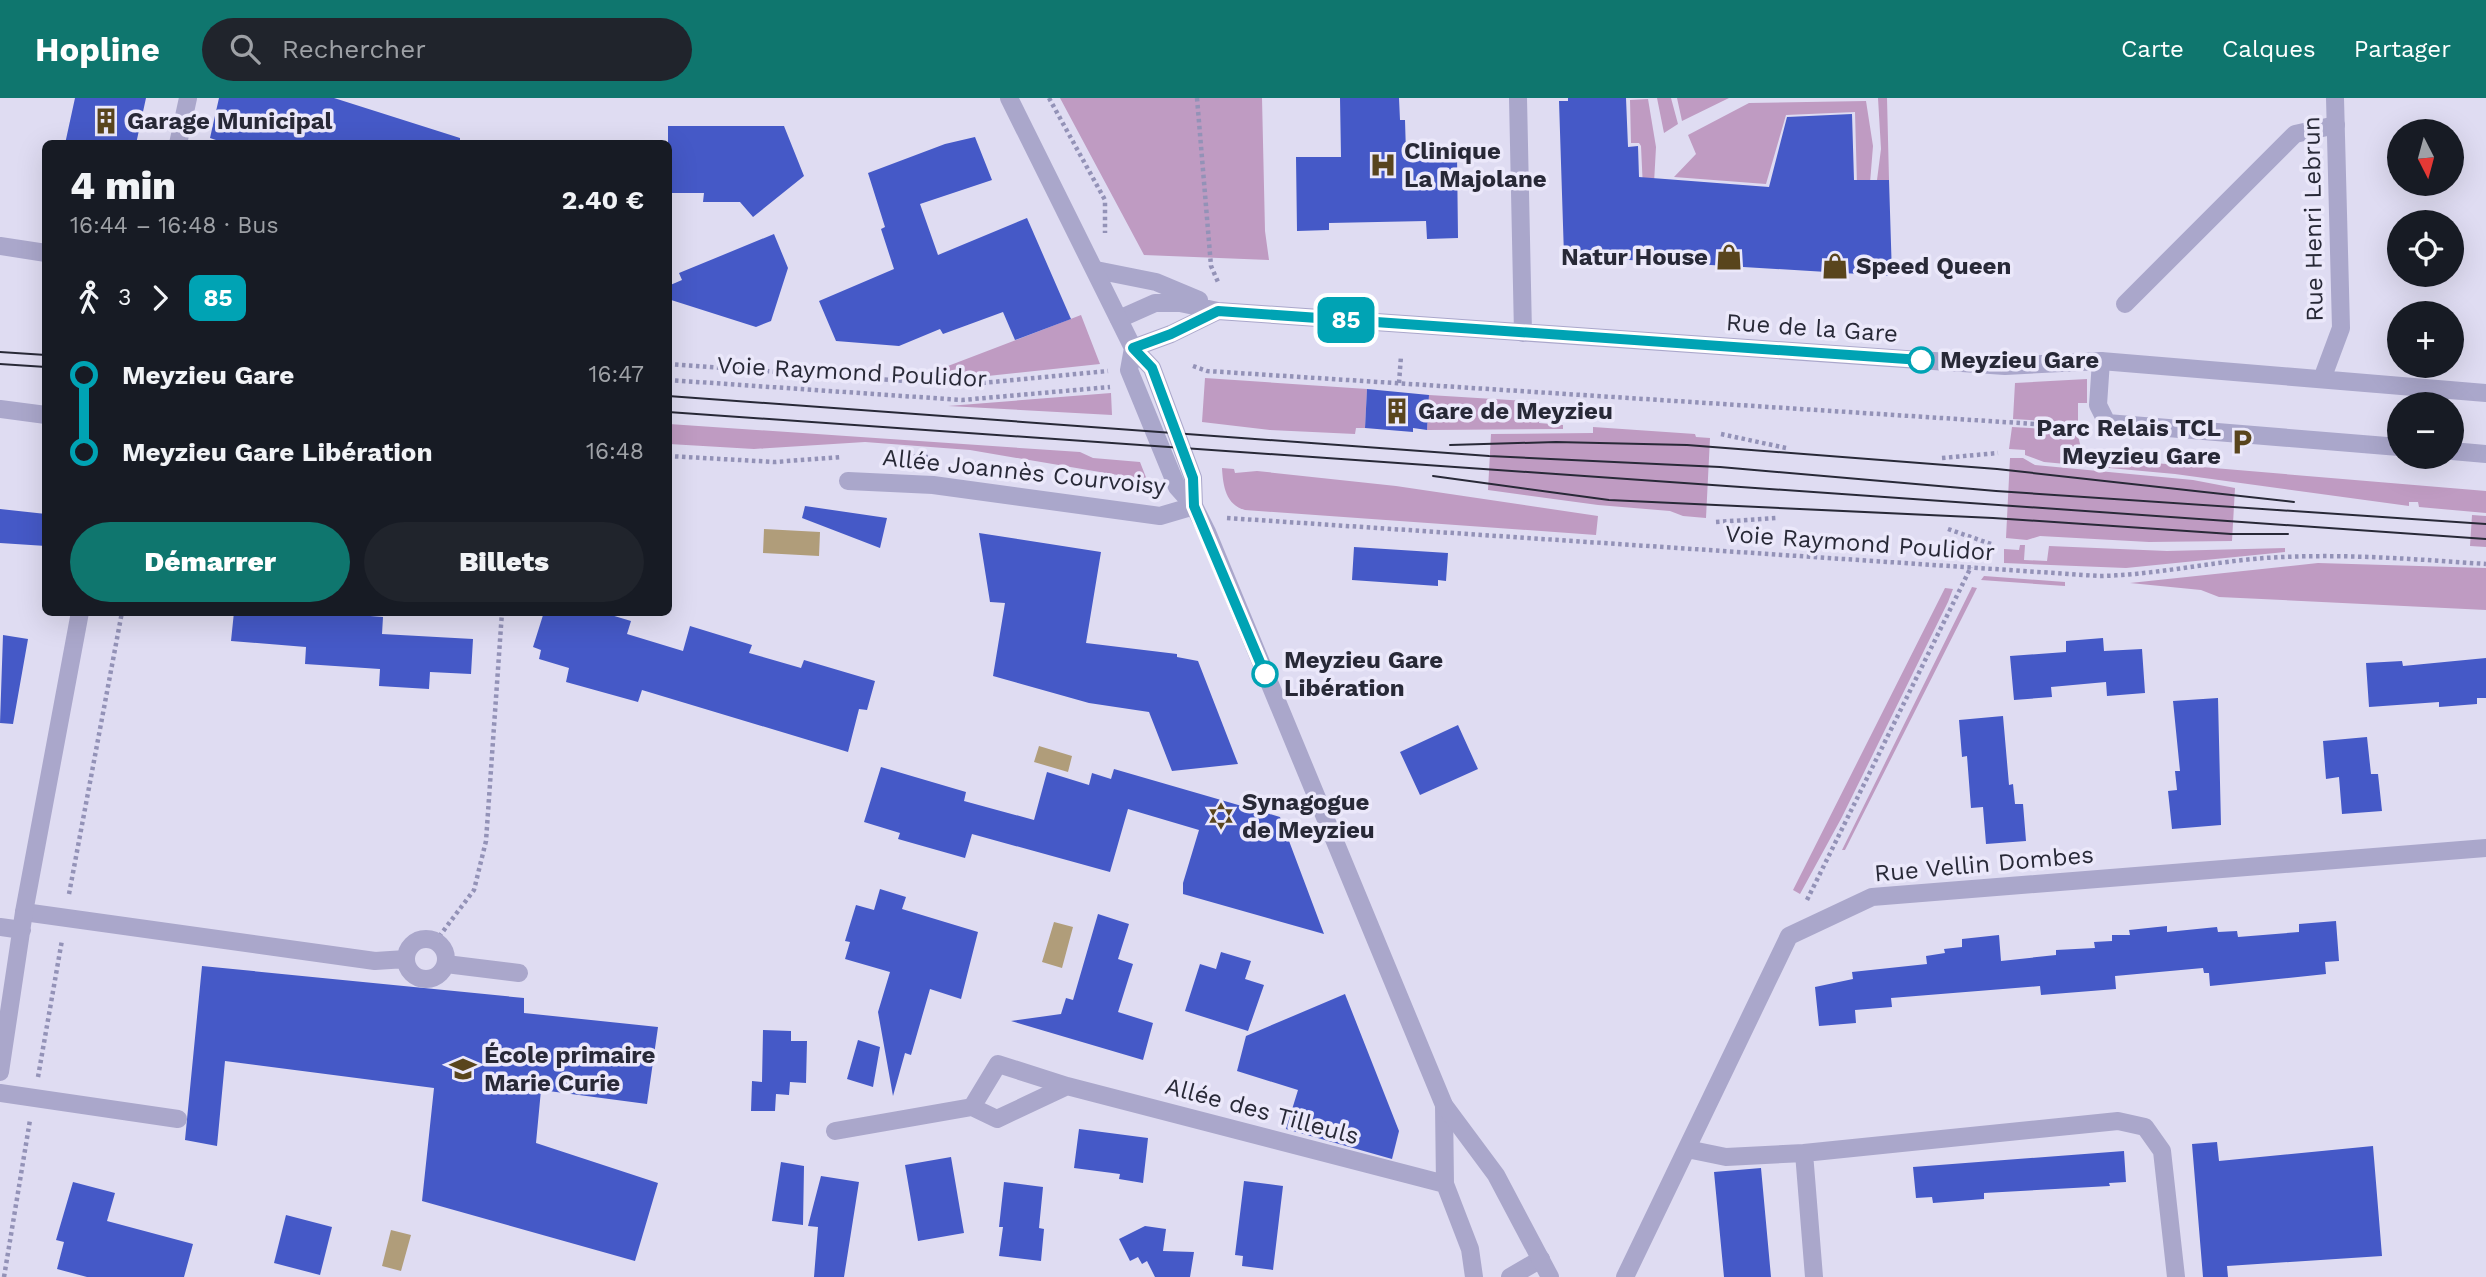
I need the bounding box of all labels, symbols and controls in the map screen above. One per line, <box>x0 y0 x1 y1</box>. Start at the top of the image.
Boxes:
search box <box>202 18 692 81</box>
text: Hopline <box>35 30 160 69</box>
icon: search <box>226 30 264 68</box>
text: Rechercher <box>282 34 426 64</box>
text: Carte <box>2121 35 2184 63</box>
text: Calques <box>2222 35 2316 63</box>
text: Partager <box>2354 35 2451 63</box>
building icon: Garage Municipal <box>91 106 121 136</box>
place label: Garage Municipal <box>127 107 333 135</box>
street label: Rue Henri Lebrun <box>2297 116 2329 322</box>
north arrow <box>2387 119 2464 196</box>
map controls <box>2387 119 2464 469</box>
place label: Clinique La Majolane <box>1404 137 1547 193</box>
hospital icon: Clinique La Majolane <box>1368 150 1398 180</box>
text: 4 min <box>70 164 176 208</box>
text: 2.40 € <box>562 185 644 215</box>
button: locate <box>2387 210 2464 287</box>
text: 16:44 – 16:48 · Bus <box>70 212 279 239</box>
shop icon: Natur House <box>1714 242 1744 272</box>
place label: Natur House <box>1561 243 1708 271</box>
shop icon: Speed Queen <box>1820 251 1850 281</box>
place label: Speed Queen <box>1856 252 2011 280</box>
icon: walk <box>70 279 108 317</box>
icon: forward <box>141 279 179 317</box>
text: 3 <box>118 284 131 311</box>
text: 85 <box>203 284 232 312</box>
line badge: 85 <box>1314 297 1378 343</box>
button: + <box>2387 301 2464 378</box>
text: 85 <box>1331 306 1361 334</box>
street label: Rue de la Gare <box>1725 308 1899 348</box>
place label: Meyzieu Gare <box>1940 346 2099 374</box>
marker: Meyzieu Gare <box>1908 347 1934 373</box>
street label: Voie Raymond Poulidor <box>716 351 988 393</box>
text: Meyzieu Gare <box>122 360 294 390</box>
text: 16:47 <box>588 361 644 388</box>
button: − <box>2387 392 2464 469</box>
building icon: Gare de Meyzieu <box>1382 396 1412 426</box>
place label: Gare de Meyzieu <box>1418 397 1613 425</box>
place label: Parc Relais TCL Meyzieu Gare <box>2036 414 2221 470</box>
parking icon: Parc Relais TCL Meyzieu Gare <box>2227 427 2257 457</box>
text: Meyzieu Gare Libération <box>122 437 433 467</box>
text: 16:48 <box>586 438 644 465</box>
street label: Allée Joannès Courvoisy <box>881 443 1168 501</box>
street label: Voie Raymond Poulidor <box>1724 520 1996 566</box>
button: Démarrer <box>70 522 350 602</box>
button: Billets <box>364 522 644 602</box>
place label: Meyzieu Gare Libération <box>1284 646 1443 702</box>
marker: Meyzieu Gare Libération <box>1252 661 1278 687</box>
place label: Synagogue de Meyzieu <box>1242 788 1375 844</box>
synagogue icon: Synagogue de Meyzieu <box>1206 801 1236 831</box>
street label: Rue Vellin Dombes <box>1873 840 2095 888</box>
place label: École primaire Marie Curie <box>484 1041 656 1097</box>
school or university icon: École primaire Marie Curie <box>448 1054 478 1084</box>
street label: Allée des Tilleuls <box>1162 1072 1362 1150</box>

